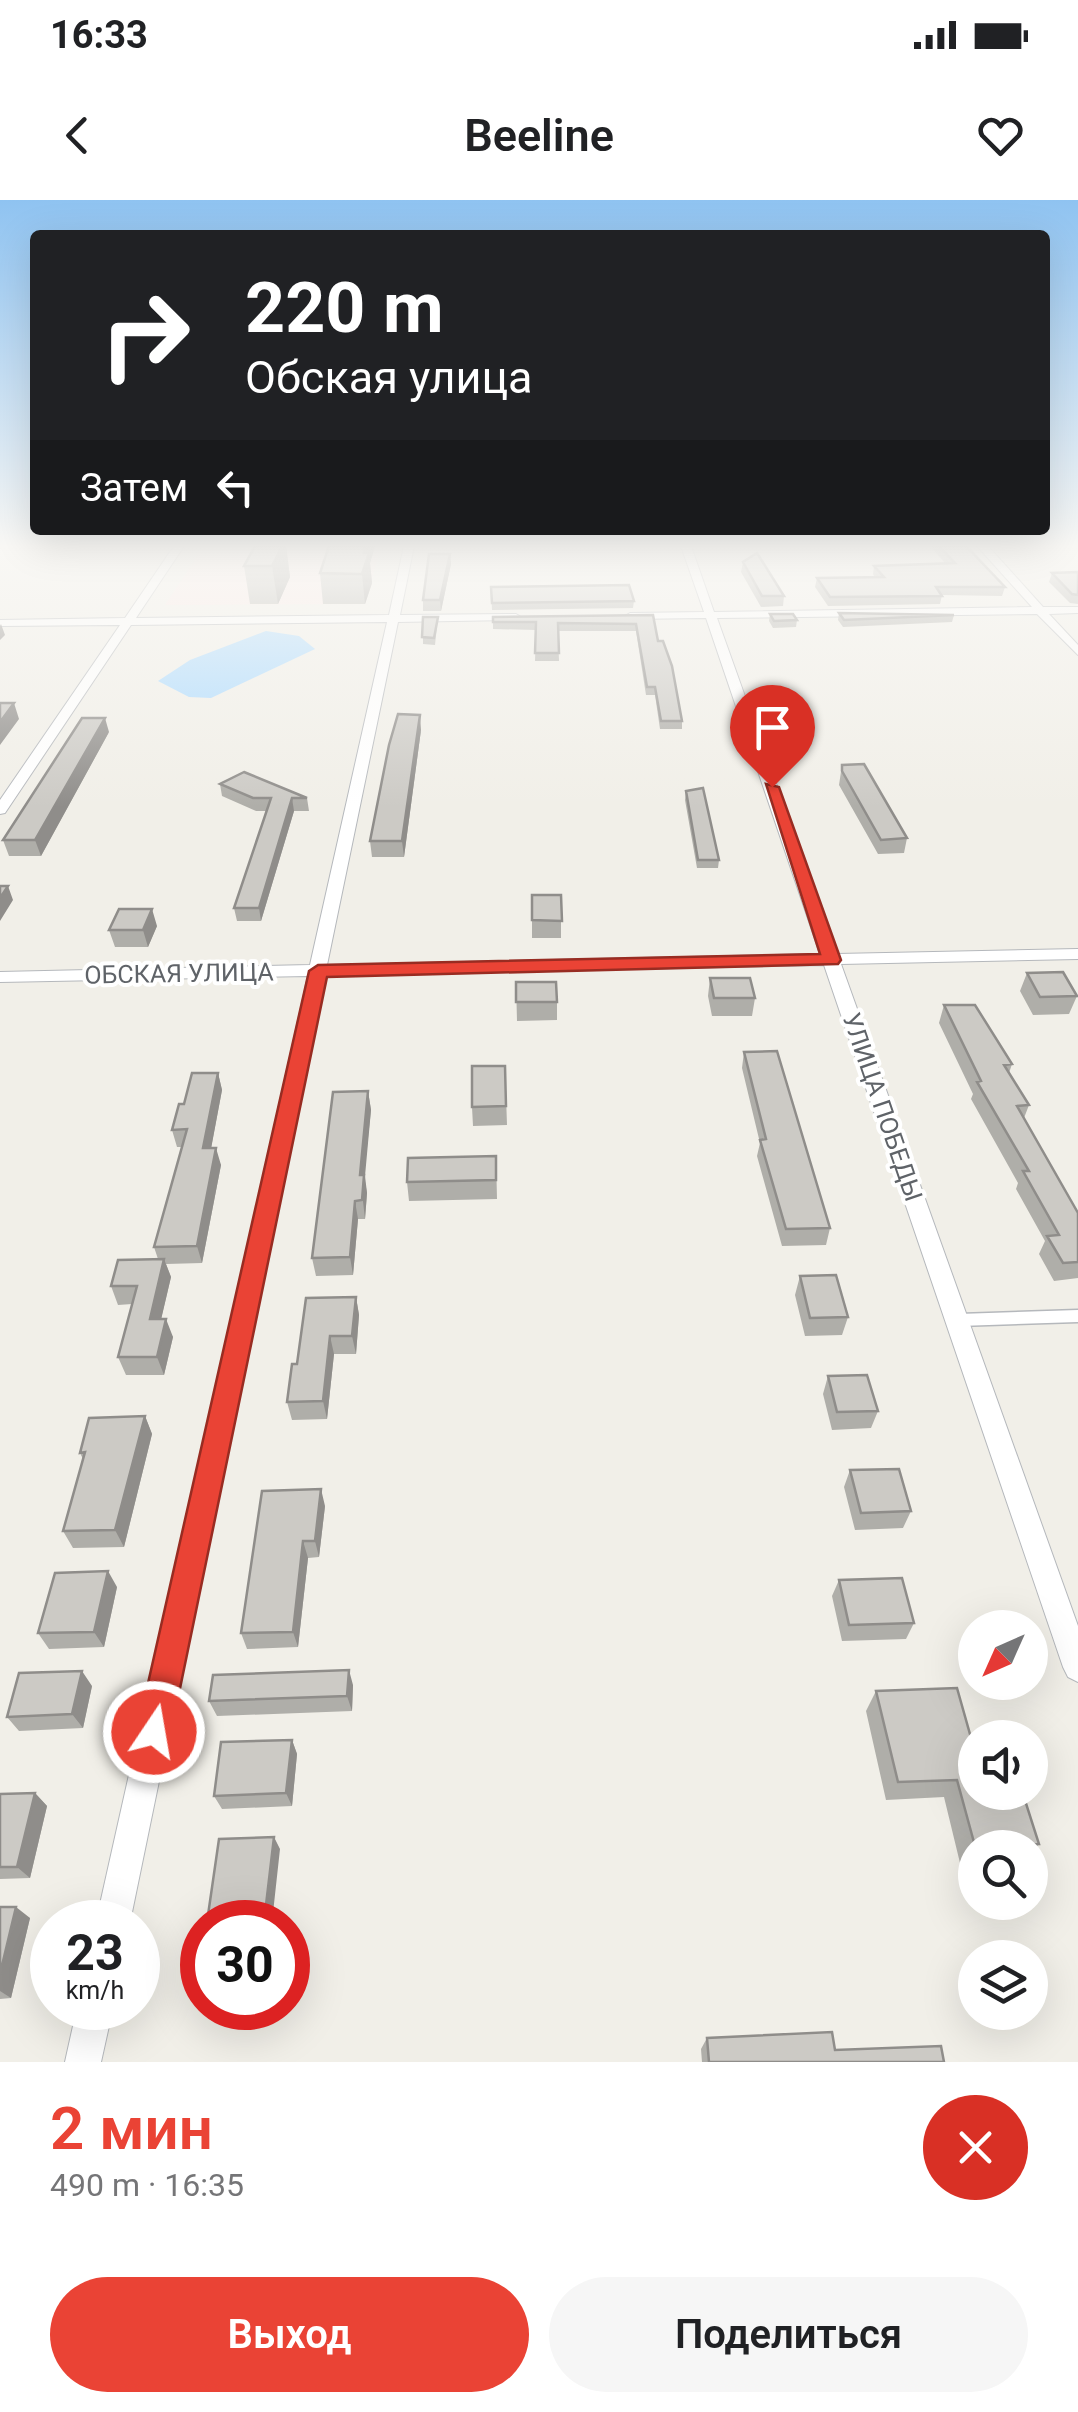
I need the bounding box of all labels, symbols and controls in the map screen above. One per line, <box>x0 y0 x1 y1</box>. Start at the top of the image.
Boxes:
text: 16:33 <box>50 13 148 57</box>
icon: back <box>50 108 105 163</box>
icon: heart <box>973 108 1028 163</box>
text: Beeline <box>464 109 614 162</box>
text: 220 m <box>245 267 444 349</box>
icon: right <box>80 270 210 400</box>
text: Обская улица <box>245 351 533 404</box>
icon: left <box>208 460 263 515</box>
text: Затем <box>80 466 188 510</box>
pin <box>730 685 815 788</box>
icon: arrive <box>745 700 800 755</box>
street label: ОБСКАЯ УЛИЦА <box>84 957 274 990</box>
street label: УЛИЦА ПОБЕДЫ <box>837 1009 928 1205</box>
north arrow <box>958 1610 1048 1700</box>
map controls <box>958 1610 1048 2030</box>
position arrow <box>102 1680 206 1784</box>
button: sound <box>958 1720 1048 1810</box>
button: search <box>958 1830 1048 1920</box>
speed limit sign: 30 <box>180 1900 310 2030</box>
text: 23 <box>66 1924 124 1982</box>
button: layers <box>958 1940 1048 2030</box>
text: km/h <box>66 1976 124 2005</box>
text: 2 мин <box>50 2093 213 2164</box>
button: close <box>923 2095 1028 2200</box>
text: 490 m · 16:35 <box>50 2166 244 2204</box>
button: Выход <box>50 2277 529 2392</box>
button: Поделиться <box>549 2277 1028 2392</box>

